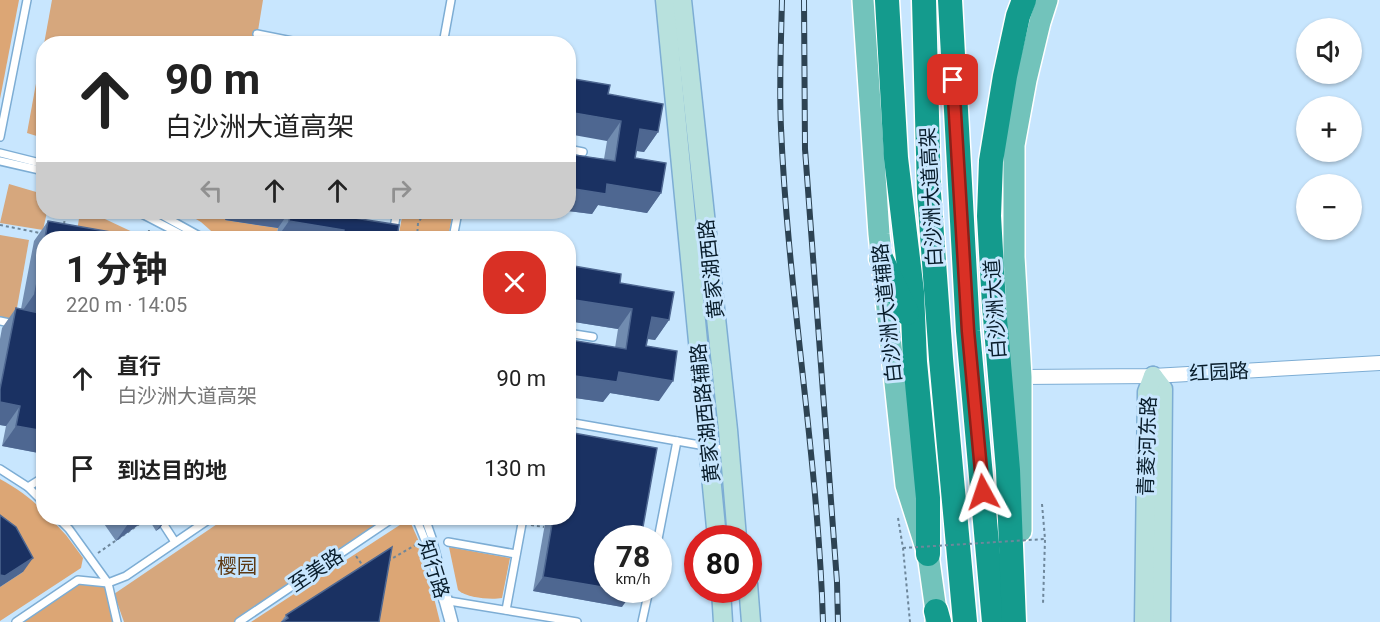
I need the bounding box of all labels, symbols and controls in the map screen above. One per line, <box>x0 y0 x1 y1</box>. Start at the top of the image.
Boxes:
map controls <box>1296 18 1362 240</box>
button: sound <box>1296 18 1362 84</box>
pin <box>927 54 978 105</box>
text: 90 m <box>165 55 260 104</box>
icon: ahead <box>66 60 144 138</box>
icon: arrive <box>936 63 969 96</box>
button: + <box>1296 96 1362 162</box>
text: 白沙洲大道高架 <box>165 111 354 143</box>
street label: 白沙洲大道高架 <box>915 126 947 268</box>
icon: left <box>195 174 228 207</box>
icon: ahead <box>258 174 291 207</box>
icon: ahead <box>321 174 354 207</box>
icon: right <box>384 174 417 207</box>
button: − <box>1296 174 1362 240</box>
street label: 黄家湖西路 <box>694 218 728 320</box>
street label: 白沙洲大道辅路 <box>868 242 906 384</box>
text: 1 分钟 <box>66 249 168 291</box>
button: close <box>483 251 546 314</box>
street label: 白沙洲大道 <box>980 258 1010 360</box>
text: 220 m · 14:05 <box>66 293 187 317</box>
street label: 黄家湖西路辅路 <box>686 342 724 484</box>
text: 直行 <box>117 354 161 379</box>
street label: 红园路 <box>1188 358 1250 386</box>
icon: ahead <box>66 362 99 395</box>
text: 90 m <box>497 366 546 391</box>
text: 白沙洲大道高架 <box>117 384 257 408</box>
street label: 青菱河东路 <box>1133 396 1161 496</box>
icon: arrive <box>66 452 99 485</box>
text: 130 m <box>484 456 546 481</box>
text: 到达目的地 <box>117 458 227 483</box>
position arrow <box>951 460 1015 524</box>
speed limit sign: 80 <box>684 525 762 603</box>
street label: 知行路 <box>414 537 454 601</box>
text: 78 <box>616 539 650 574</box>
street label: 至美路 <box>284 543 348 597</box>
park label: 樱园 <box>217 554 257 578</box>
text: km/h <box>615 570 651 588</box>

